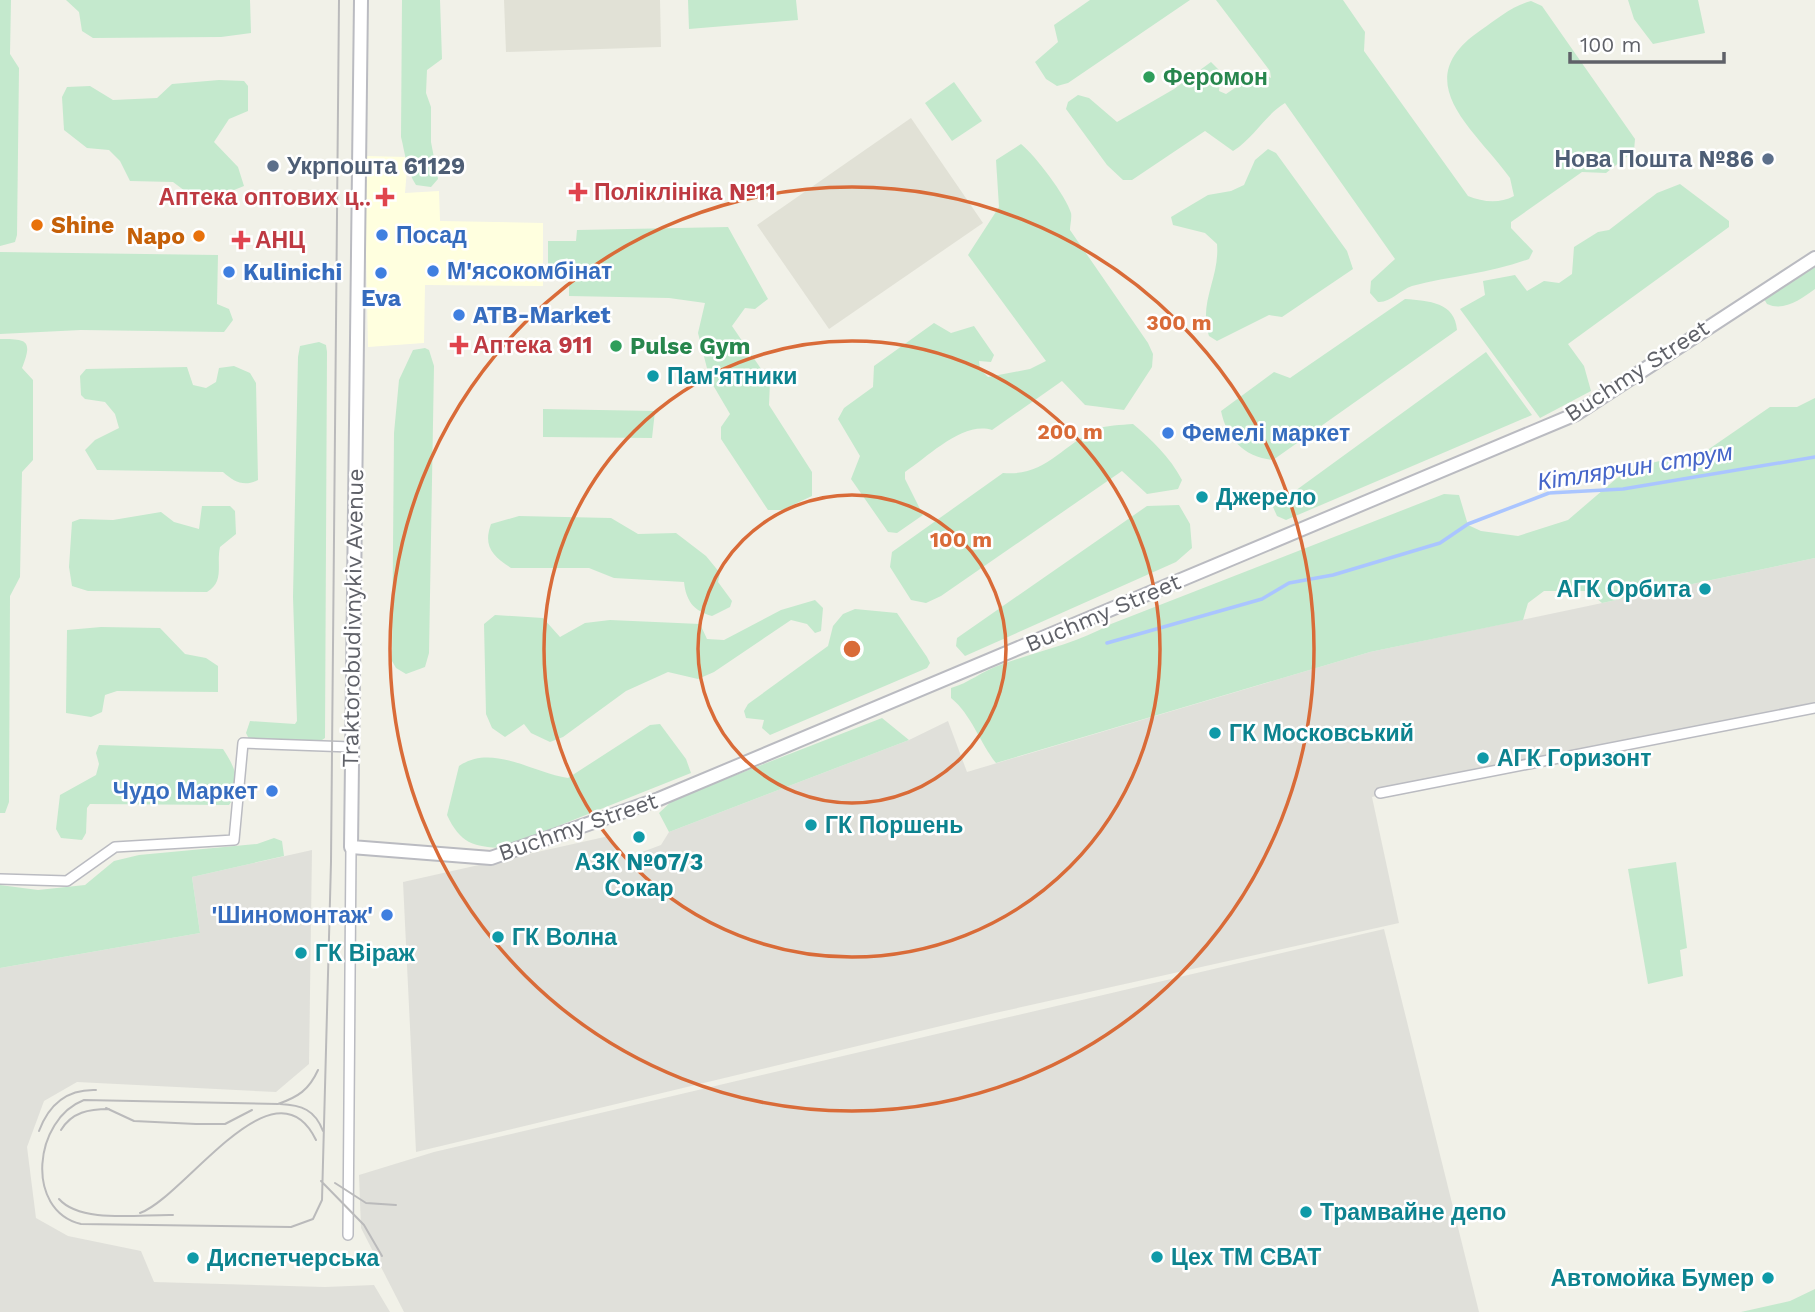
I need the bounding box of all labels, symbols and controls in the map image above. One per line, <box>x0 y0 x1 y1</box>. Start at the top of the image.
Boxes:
scale bar <box>1570 21 1724 65</box>
text: 100 m <box>1580 32 1642 57</box>
place label: Феромон <box>1163 64 1268 91</box>
marker: Феромон <box>1141 69 1157 85</box>
place label: Нова Пошта №86 <box>1554 146 1754 173</box>
marker: Нова Пошта №86 <box>1760 151 1776 167</box>
place label: Укрпошта 61129 <box>287 153 465 180</box>
marker: Укрпошта 61129 <box>265 158 281 174</box>
place label: Поліклініка №11 <box>594 179 776 206</box>
marker: Поліклініка №11 <box>568 182 588 202</box>
place label: Аптека оптових ц‥ <box>158 184 371 211</box>
marker: Аптека оптових ц‥ <box>377 189 393 205</box>
place label: Shine <box>51 212 114 239</box>
marker: Shine <box>29 217 45 233</box>
place label: Посад <box>396 222 467 249</box>
place label: Napo <box>126 223 185 250</box>
place label: АНЦ <box>255 227 305 254</box>
marker: Посад <box>374 227 390 243</box>
marker: Napo <box>191 228 207 244</box>
marker: АНЦ <box>233 232 249 248</box>
place label: М'ясокомбінат <box>447 258 612 285</box>
place label: Kulinichi <box>243 259 342 286</box>
marker: М'ясокомбінат <box>425 263 441 279</box>
marker: Kulinichi <box>221 264 237 280</box>
marker: Eva <box>373 265 389 281</box>
place label: Eva <box>361 285 402 312</box>
place label: ATB-Market <box>473 302 611 329</box>
marker: ATB-Market <box>451 307 467 323</box>
text: 300 m <box>1146 310 1212 335</box>
street label: Buchmy Street <box>1560 314 1714 428</box>
place label: Аптека 911 <box>473 332 592 359</box>
place label: Pulse Gym <box>630 333 750 360</box>
marker: Аптека 911 <box>451 337 467 353</box>
marker: Pulse Gym <box>608 338 624 354</box>
place label: Пам'ятники <box>667 363 797 390</box>
marker: Пам'ятники <box>645 368 661 384</box>
text: 200 m <box>1037 419 1103 444</box>
place label: Фемелі маркет <box>1182 420 1350 447</box>
marker: Фемелі маркет <box>1160 425 1176 441</box>
water label: Кітлярчин струм <box>1535 438 1735 496</box>
street label: Traktorobudivnykiv Avenue <box>337 468 369 768</box>
place label: Джерело <box>1216 484 1316 511</box>
marker: Джерело <box>1194 489 1210 505</box>
text: 100 m <box>930 527 992 552</box>
street label: Buchmy Street <box>1021 568 1185 658</box>
place label: АГК Орбита <box>1556 576 1691 603</box>
marker: АГК Орбита <box>1697 581 1713 597</box>
centre of rings <box>840 637 864 661</box>
place label: ГК Московський <box>1229 720 1414 747</box>
marker: ГК Московський <box>1207 725 1223 741</box>
place label: АГК Горизонт <box>1497 745 1651 772</box>
marker: АГК Горизонт <box>1475 750 1491 766</box>
place label: Чудо Маркет <box>113 778 258 805</box>
marker: Чудо Маркет <box>264 783 280 799</box>
street label: Buchmy Street <box>495 787 661 867</box>
place label: ГК Поршень <box>825 812 963 839</box>
marker: ГК Поршень <box>803 817 819 833</box>
marker: АЗК №07/3 Сокар <box>631 829 647 845</box>
place label: АЗК №07/3 Сокар <box>575 849 703 902</box>
place label: 'Шиномонтаж' <box>212 902 373 929</box>
marker: 'Шиномонтаж' <box>379 907 395 923</box>
place label: ГК Волна <box>512 924 617 951</box>
marker: ГК Волна <box>490 929 506 945</box>
place label: ГК Віраж <box>315 940 415 967</box>
marker: ГК Віраж <box>293 945 309 961</box>
place label: Трамвайне депо <box>1320 1199 1506 1226</box>
marker: Трамвайне депо <box>1298 1204 1314 1220</box>
place label: Цех ТМ СВАТ <box>1171 1244 1321 1271</box>
place label: Диспетчерська <box>207 1245 380 1272</box>
marker: Цех ТМ СВАТ <box>1149 1249 1165 1265</box>
marker: Диспетчерська <box>185 1250 201 1266</box>
place label: Автомойка Бумер <box>1550 1265 1754 1292</box>
marker: Автомойка Бумер <box>1760 1270 1776 1286</box>

